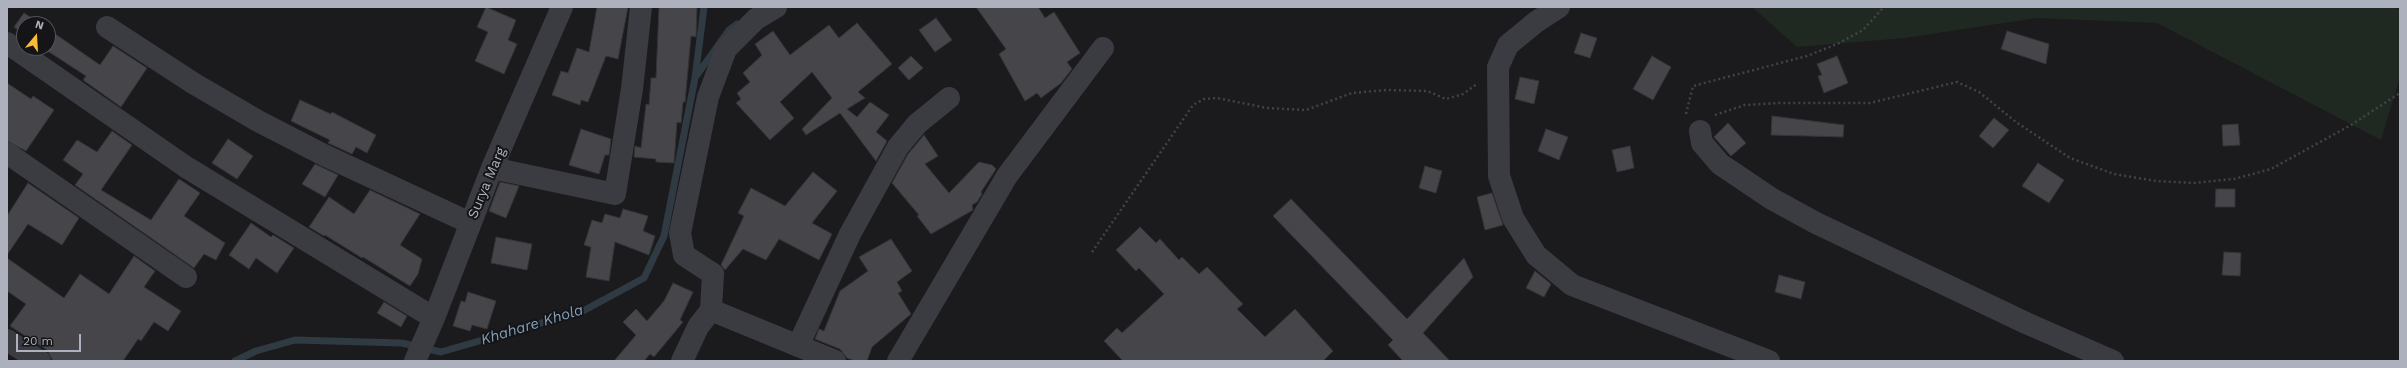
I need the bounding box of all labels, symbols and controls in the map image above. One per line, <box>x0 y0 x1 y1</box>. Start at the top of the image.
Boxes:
north arrow <box>16 16 56 56</box>
text: N <box>34 18 45 33</box>
street label: Surya Marg <box>464 145 510 221</box>
water label: Khahare Khola <box>479 301 585 349</box>
scale bar <box>18 326 83 352</box>
text: 20 m <box>23 334 53 348</box>

